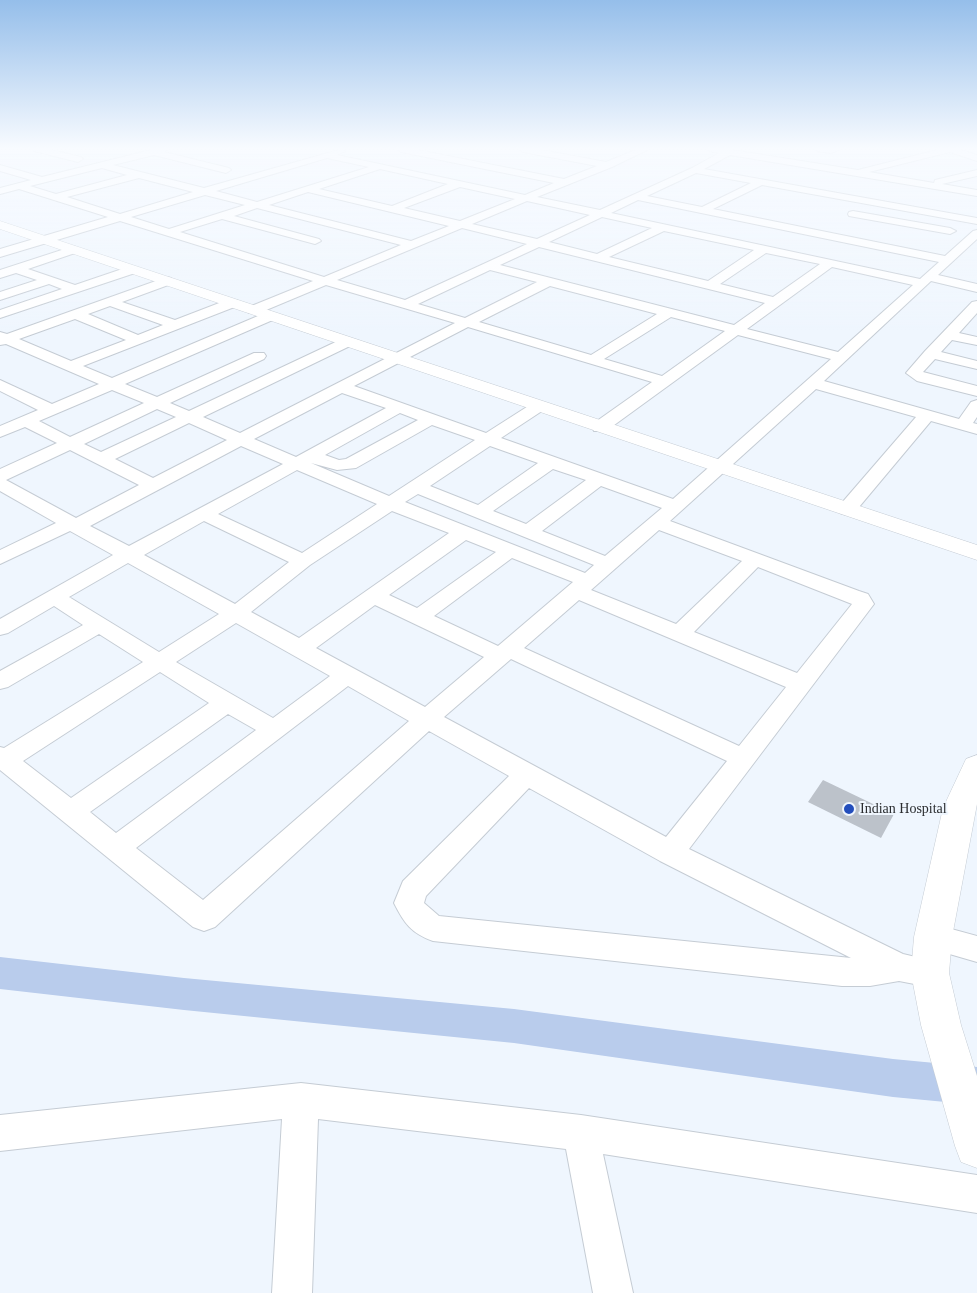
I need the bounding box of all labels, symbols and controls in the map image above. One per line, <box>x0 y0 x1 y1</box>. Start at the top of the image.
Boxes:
place label: Indian Hospital <box>860 801 947 817</box>
marker: Indian Hospital <box>842 802 856 816</box>

